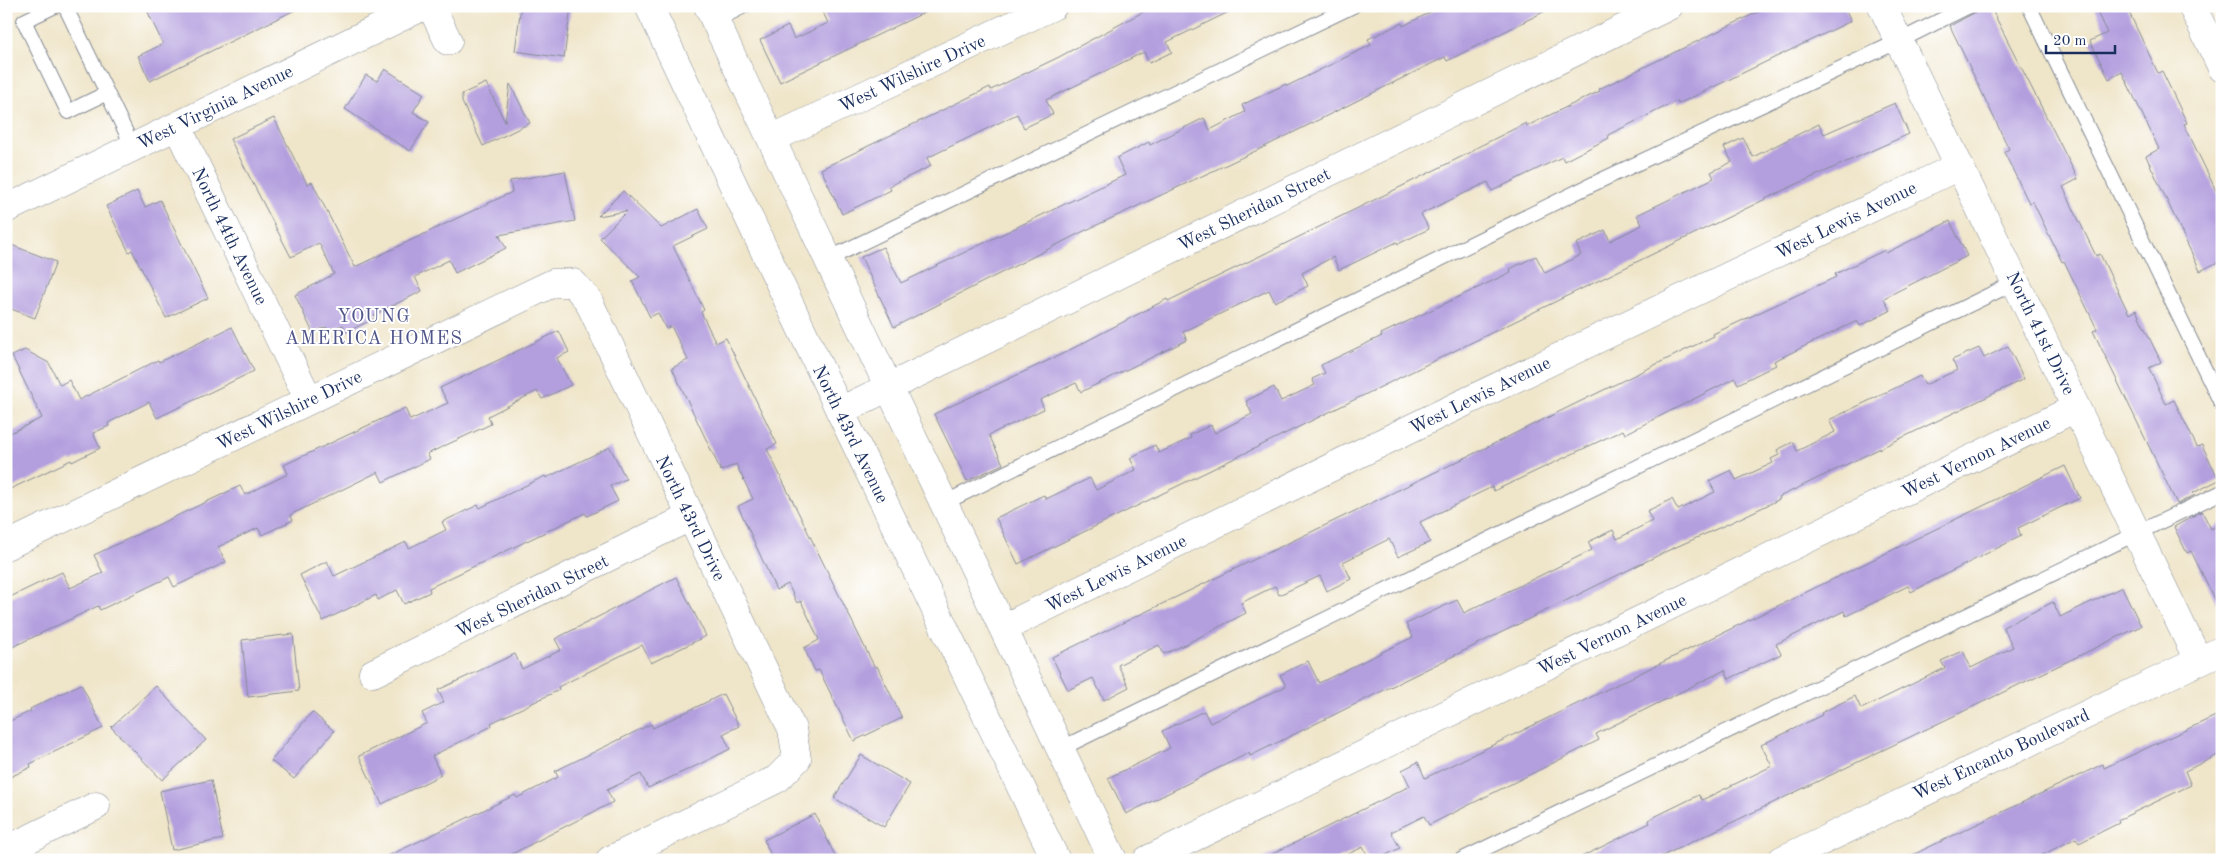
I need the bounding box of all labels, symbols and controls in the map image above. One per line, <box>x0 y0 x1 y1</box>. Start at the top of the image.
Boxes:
scale bar <box>2046 22 2114 54</box>
street label: West Wilshire Drive <box>836 32 988 116</box>
text: 20 m <box>2053 34 2087 49</box>
street label: West Virginia Avenue <box>135 62 296 153</box>
street label: North 44th Avenue <box>188 165 270 308</box>
street label: West Sheridan Street <box>1175 165 1334 255</box>
street label: West Lewis Avenue <box>1773 179 1920 263</box>
street label: North 41st Drive <box>2003 269 2078 398</box>
district label: YOUNG AMERICA HOMES <box>285 308 463 349</box>
street label: West Lewis Avenue <box>1407 354 1554 438</box>
street label: North 43rd Avenue <box>809 363 891 506</box>
street label: West Wilshire Drive <box>214 368 365 454</box>
street label: West Vernon Avenue <box>1899 414 2054 502</box>
street label: North 43rd Drive <box>652 453 728 584</box>
street label: West Lewis Avenue <box>1043 532 1190 616</box>
street label: West Sheridan Street <box>453 552 612 642</box>
street label: West Vernon Avenue <box>1535 591 1690 679</box>
street label: West Encanto Boulevard <box>1910 706 2092 804</box>

